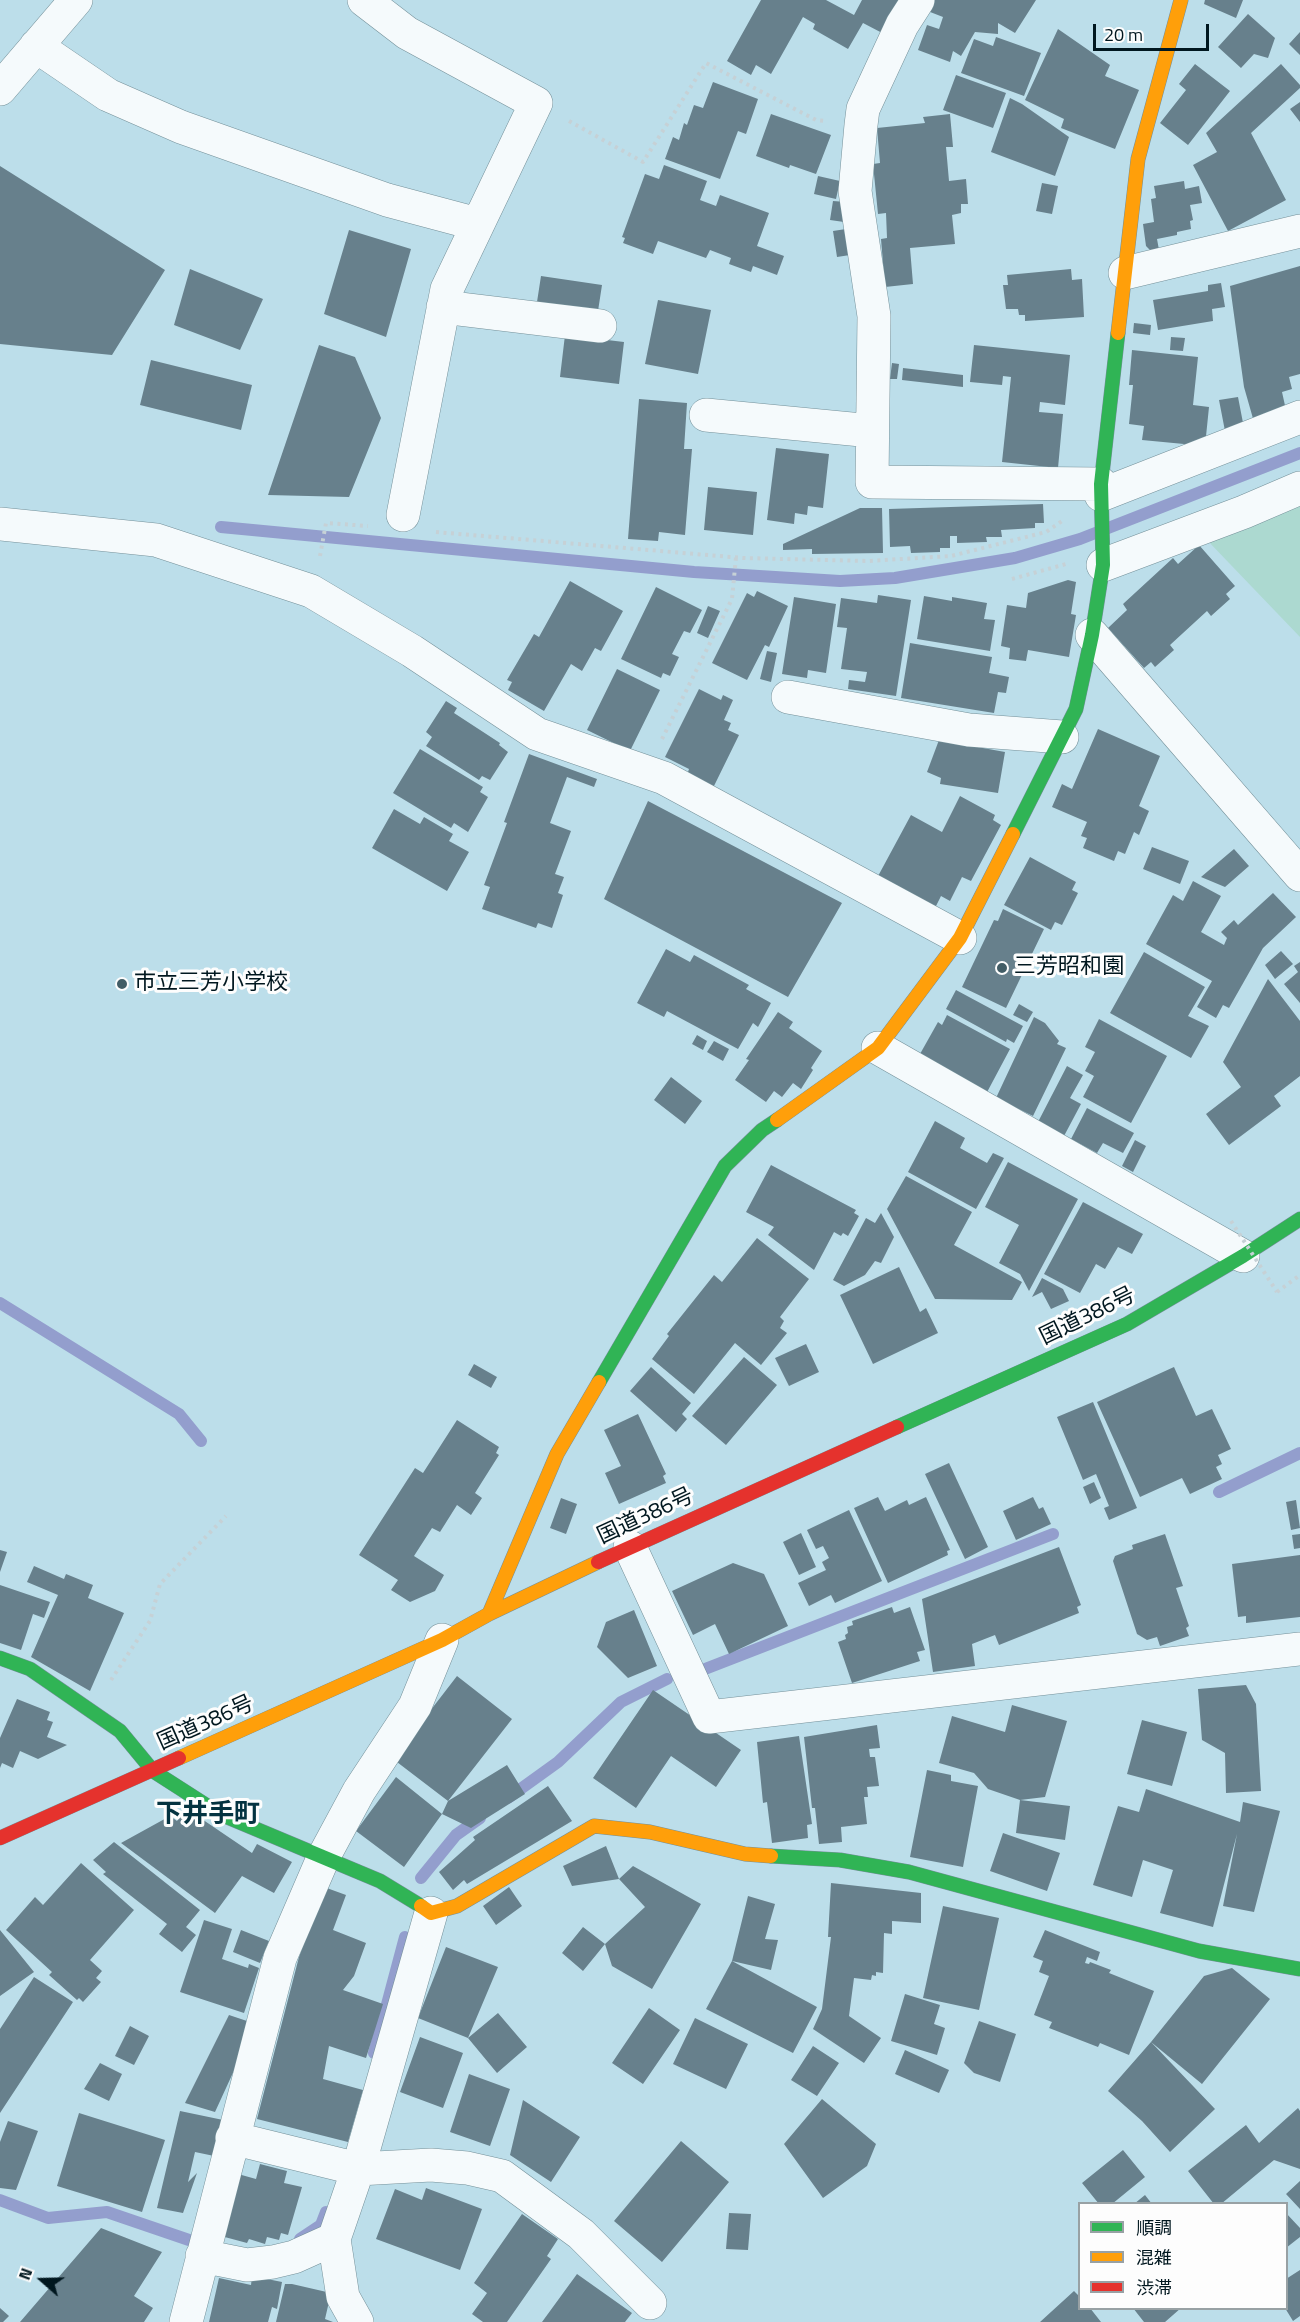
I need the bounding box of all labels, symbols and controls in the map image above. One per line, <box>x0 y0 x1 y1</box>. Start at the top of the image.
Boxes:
scale bar <box>1096 12 1212 50</box>
text: 20 m <box>1104 21 1143 48</box>
place label: 三芳昭和園 <box>1014 955 1124 981</box>
marker: 三芳昭和園 <box>995 961 1009 975</box>
place label: 市立三芳小学校 <box>134 971 288 997</box>
marker: 市立三芳小学校 <box>115 977 129 991</box>
street label: 国道386号 <box>1036 1283 1140 1351</box>
street label: 国道386号 <box>594 1483 698 1551</box>
street label: 国道386号 <box>154 1691 258 1757</box>
district label: 下井手町 <box>156 1800 260 1832</box>
legend <box>1078 2202 1288 2310</box>
text: 順調 <box>1136 2214 1172 2241</box>
text: 混雑 <box>1136 2244 1172 2271</box>
north arrow <box>12 2250 72 2310</box>
text: N <box>12 2265 38 2283</box>
text: 渋滞 <box>1136 2274 1172 2301</box>

